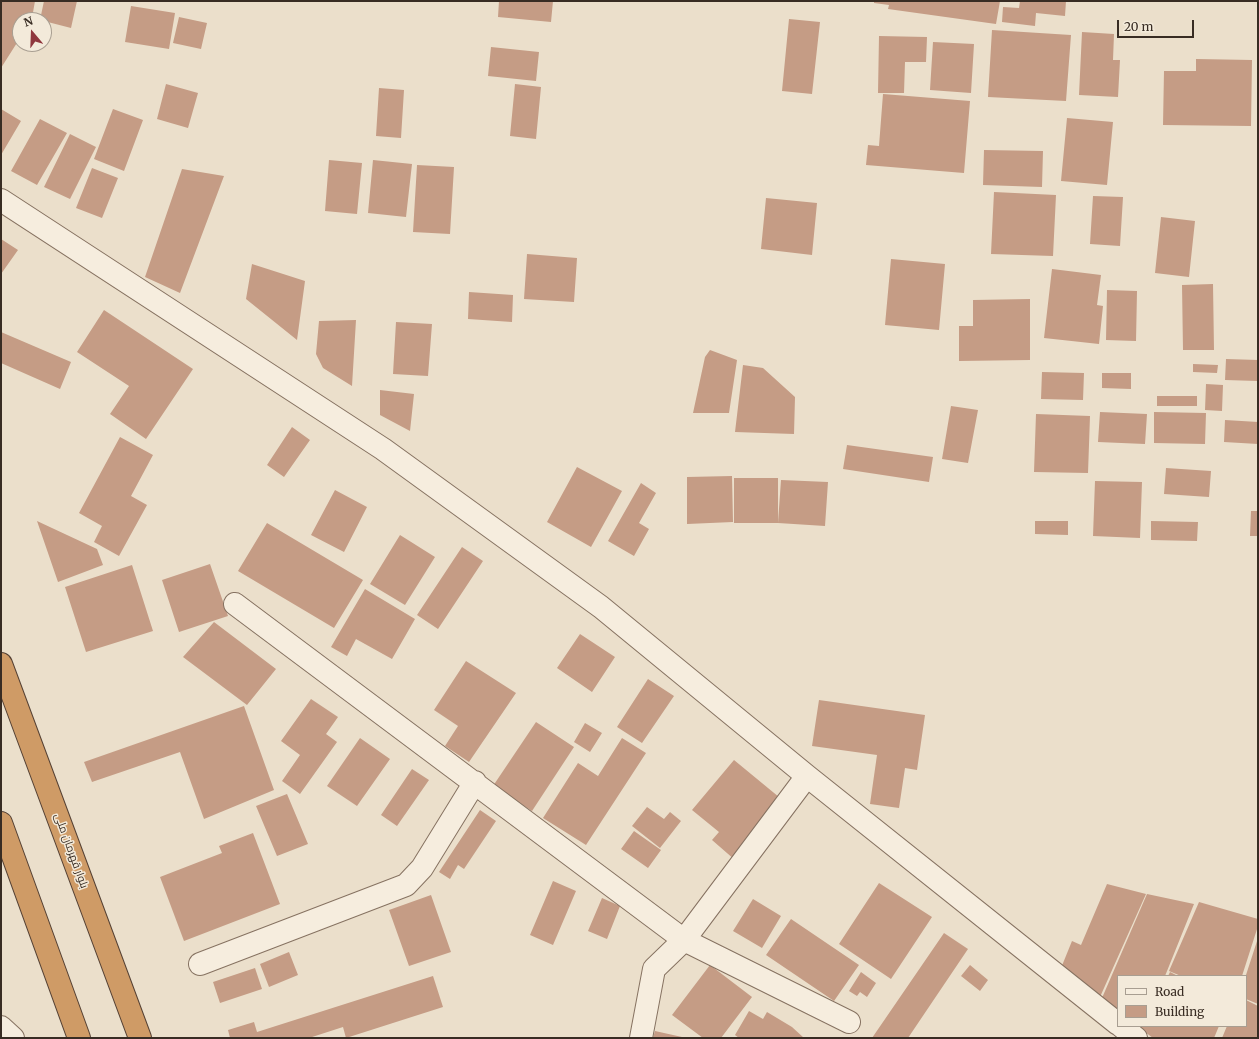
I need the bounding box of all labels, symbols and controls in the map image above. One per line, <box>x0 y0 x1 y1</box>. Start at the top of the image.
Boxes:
north arrow <box>12 12 52 52</box>
scale bar <box>1119 12 1196 38</box>
text: N <box>22 14 35 30</box>
text: 20 m <box>1124 19 1153 34</box>
street label: بلوار قهرمان ملی <box>51 812 91 890</box>
legend <box>1117 975 1247 1027</box>
text: Road <box>1155 984 1184 999</box>
text: Building <box>1155 1004 1204 1019</box>

